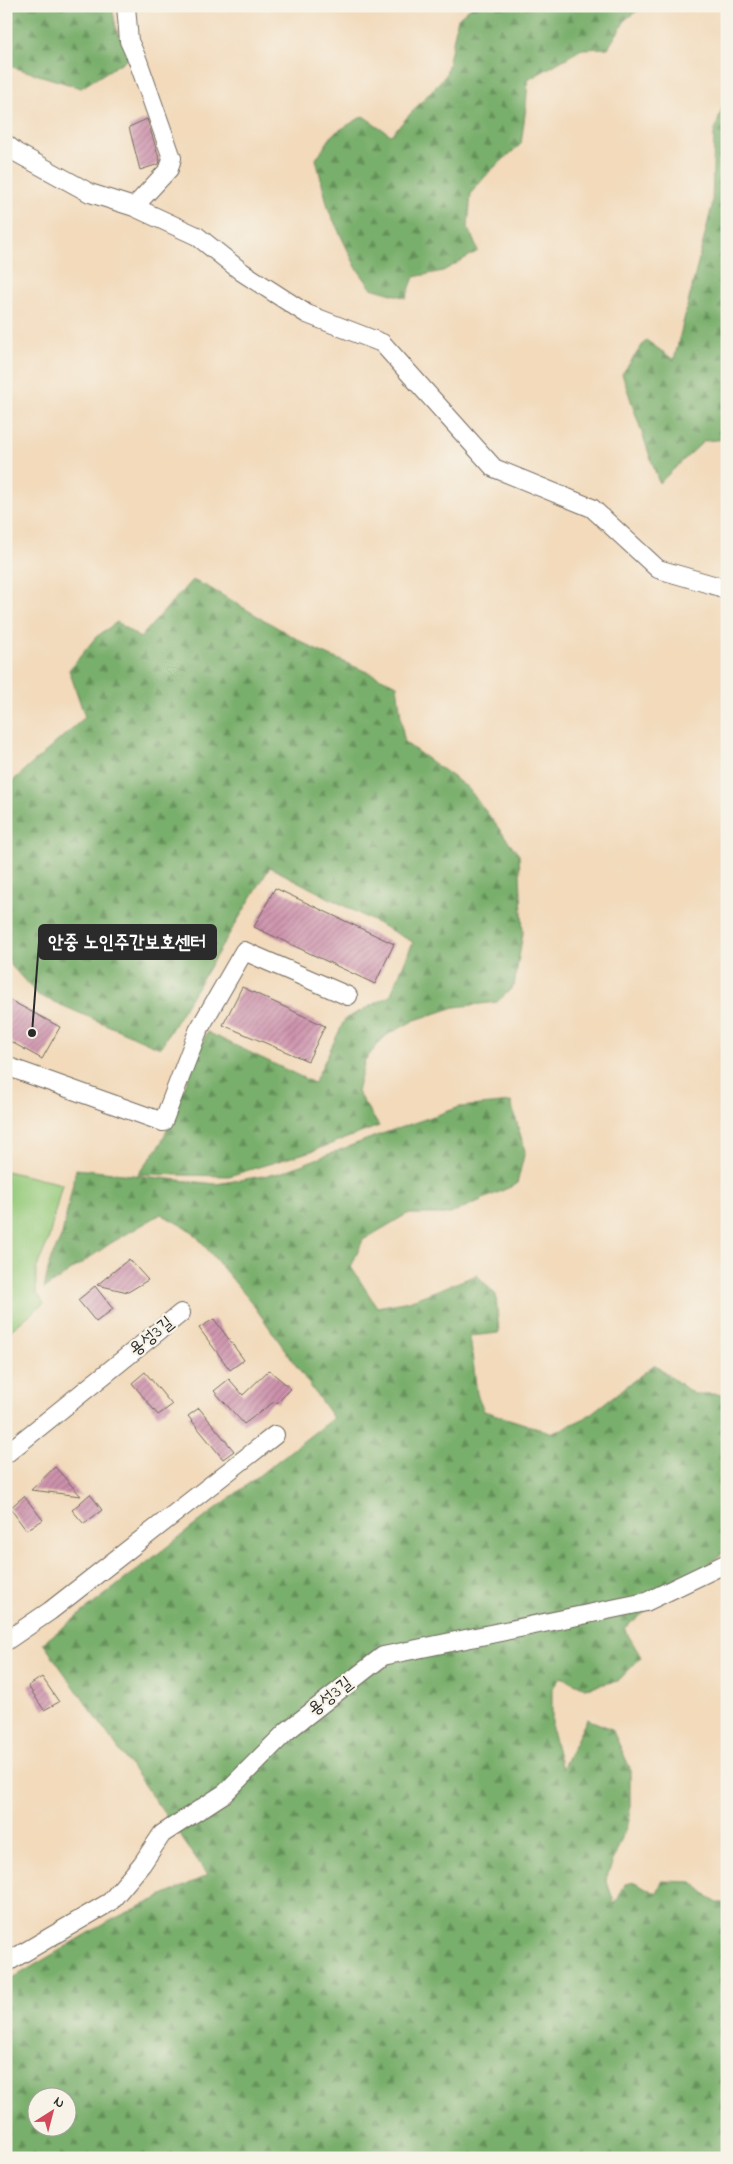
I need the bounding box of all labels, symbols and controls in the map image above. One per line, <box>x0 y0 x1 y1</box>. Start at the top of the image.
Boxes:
callout: 안중 노인주간보호센터 <box>39 925 216 959</box>
text: 안중 노인주간보호센터 <box>48 930 206 957</box>
street label: 용성3길 <box>124 1311 180 1363</box>
street label: 용성3길 <box>303 1671 359 1723</box>
north arrow <box>28 2086 78 2136</box>
text: N <box>49 2091 69 2114</box>

